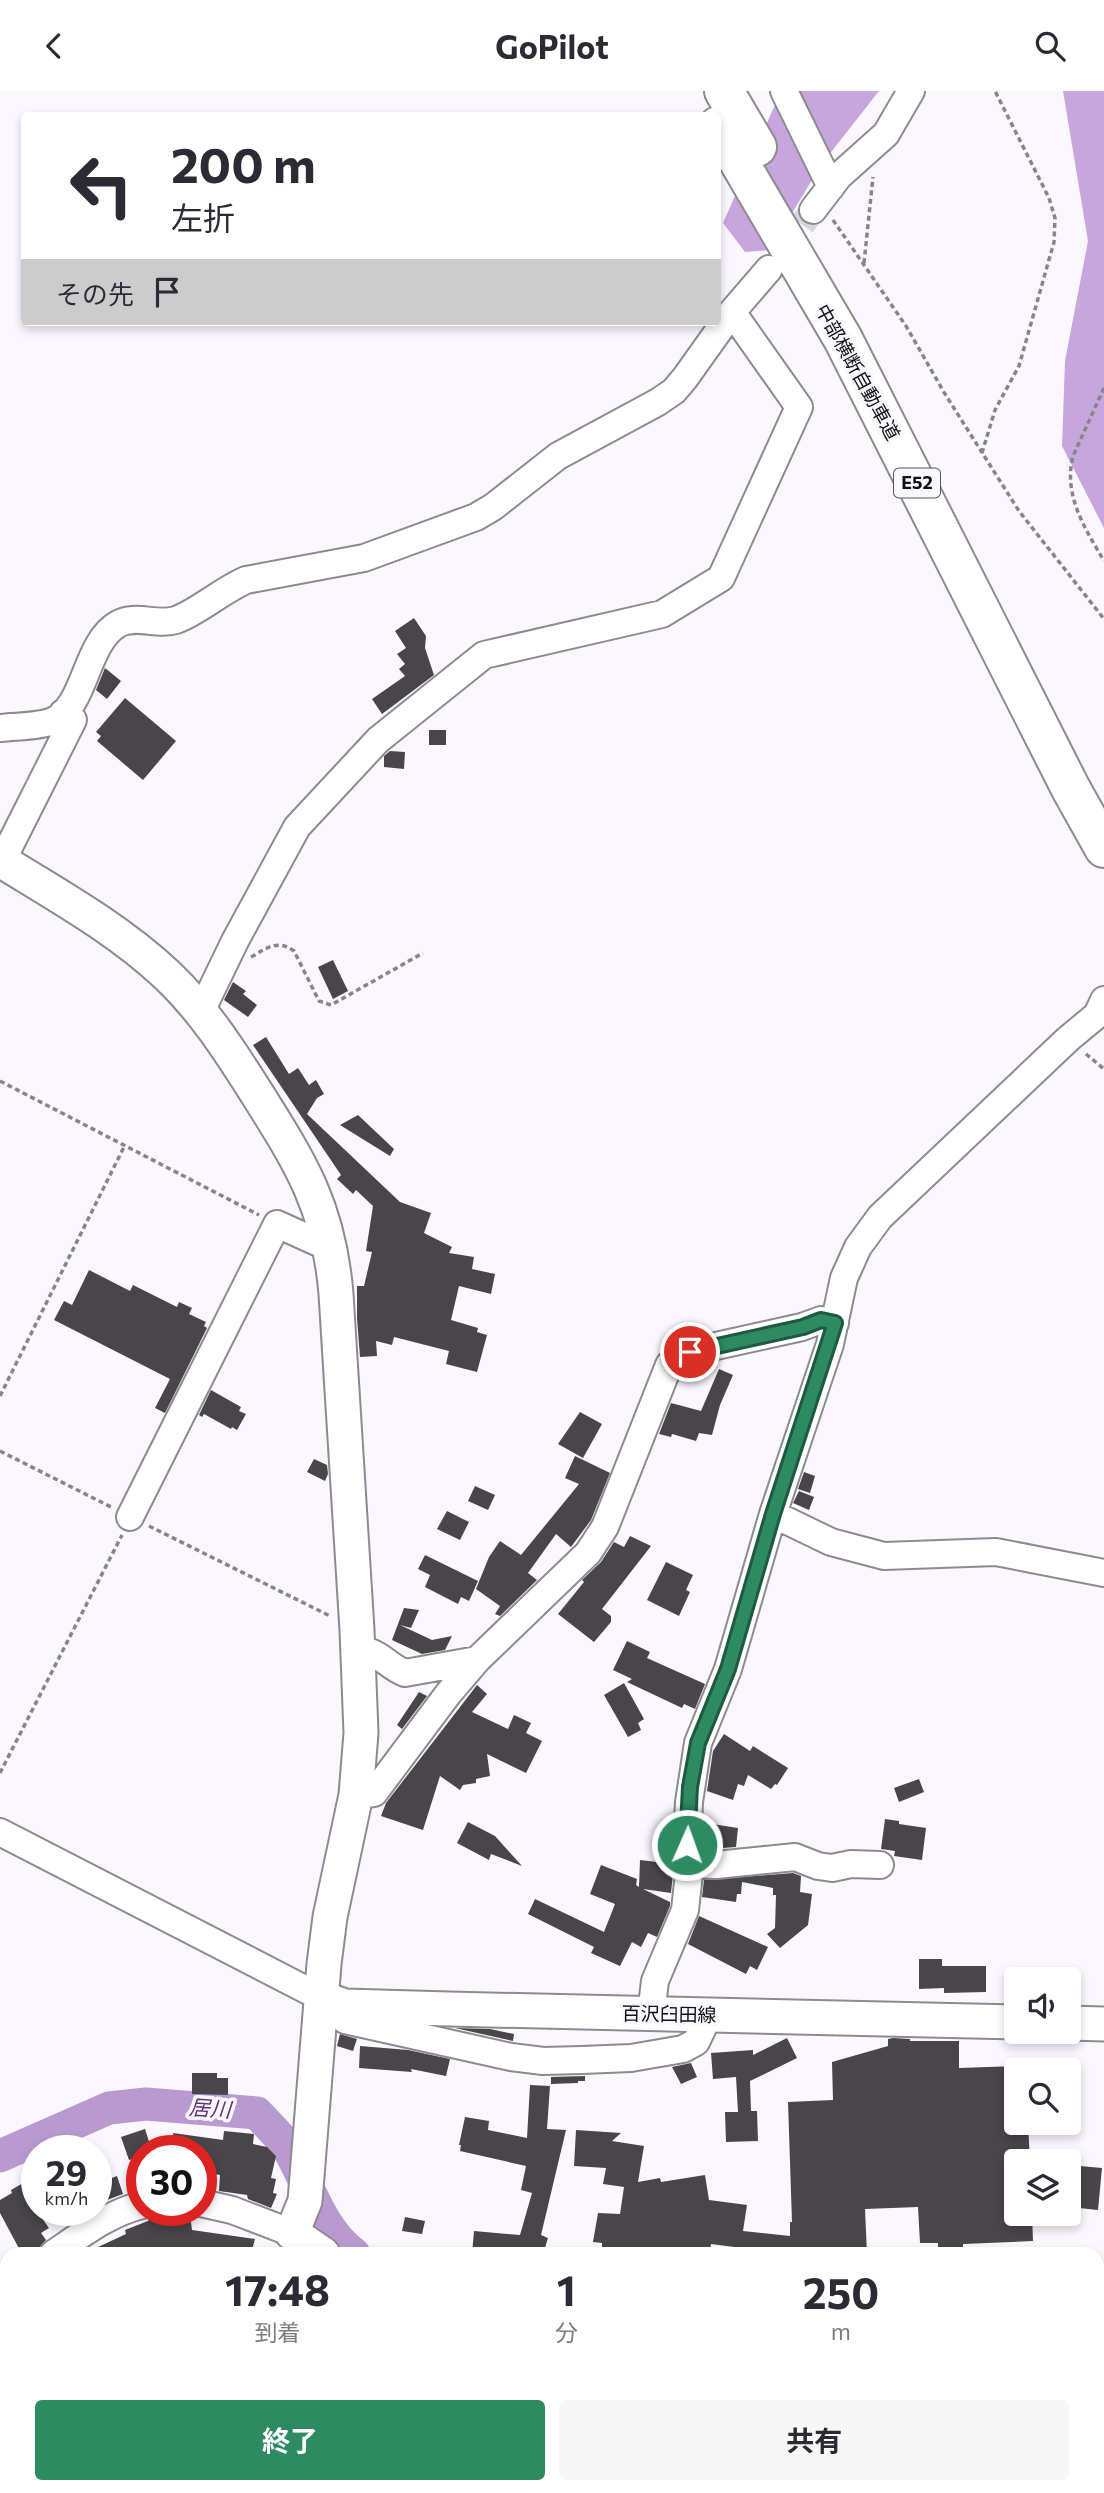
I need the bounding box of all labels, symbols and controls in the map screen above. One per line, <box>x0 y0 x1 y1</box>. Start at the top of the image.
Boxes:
text: GoPilot <box>495 26 609 66</box>
icon: back <box>35 27 73 65</box>
icon: search <box>1031 27 1069 65</box>
text: 200 m <box>171 133 316 193</box>
icon: left <box>56 140 147 231</box>
text: 左折 <box>171 197 235 237</box>
icon: arrive <box>148 273 186 311</box>
text: その先 <box>56 278 134 309</box>
street label: 中部横断自動車道 <box>812 300 905 444</box>
road number: E52 <box>894 469 940 497</box>
pin <box>660 1322 720 1382</box>
icon: arrive <box>671 1333 709 1371</box>
position arrow <box>650 1808 724 1882</box>
map controls <box>1004 1967 1081 2226</box>
button: sound <box>1004 1967 1081 2044</box>
street label: 百沢臼田線 <box>621 2001 717 2026</box>
button: search <box>1004 2058 1081 2135</box>
water label: 居川 <box>188 2094 234 2122</box>
speed limit sign: 30 <box>126 2135 217 2226</box>
button: layers <box>1004 2149 1081 2226</box>
text: 29 <box>46 2150 87 2193</box>
text: km/h <box>45 2187 88 2209</box>
text: 17:48 <box>225 2263 330 2315</box>
text: 1 <box>557 2263 576 2315</box>
text: 250 <box>803 2266 879 2318</box>
text: m <box>831 2317 851 2345</box>
text: 到着 <box>254 2318 300 2346</box>
text: 分 <box>555 2318 578 2346</box>
button: 終了 <box>35 2400 545 2480</box>
button: 共有 <box>559 2400 1069 2480</box>

